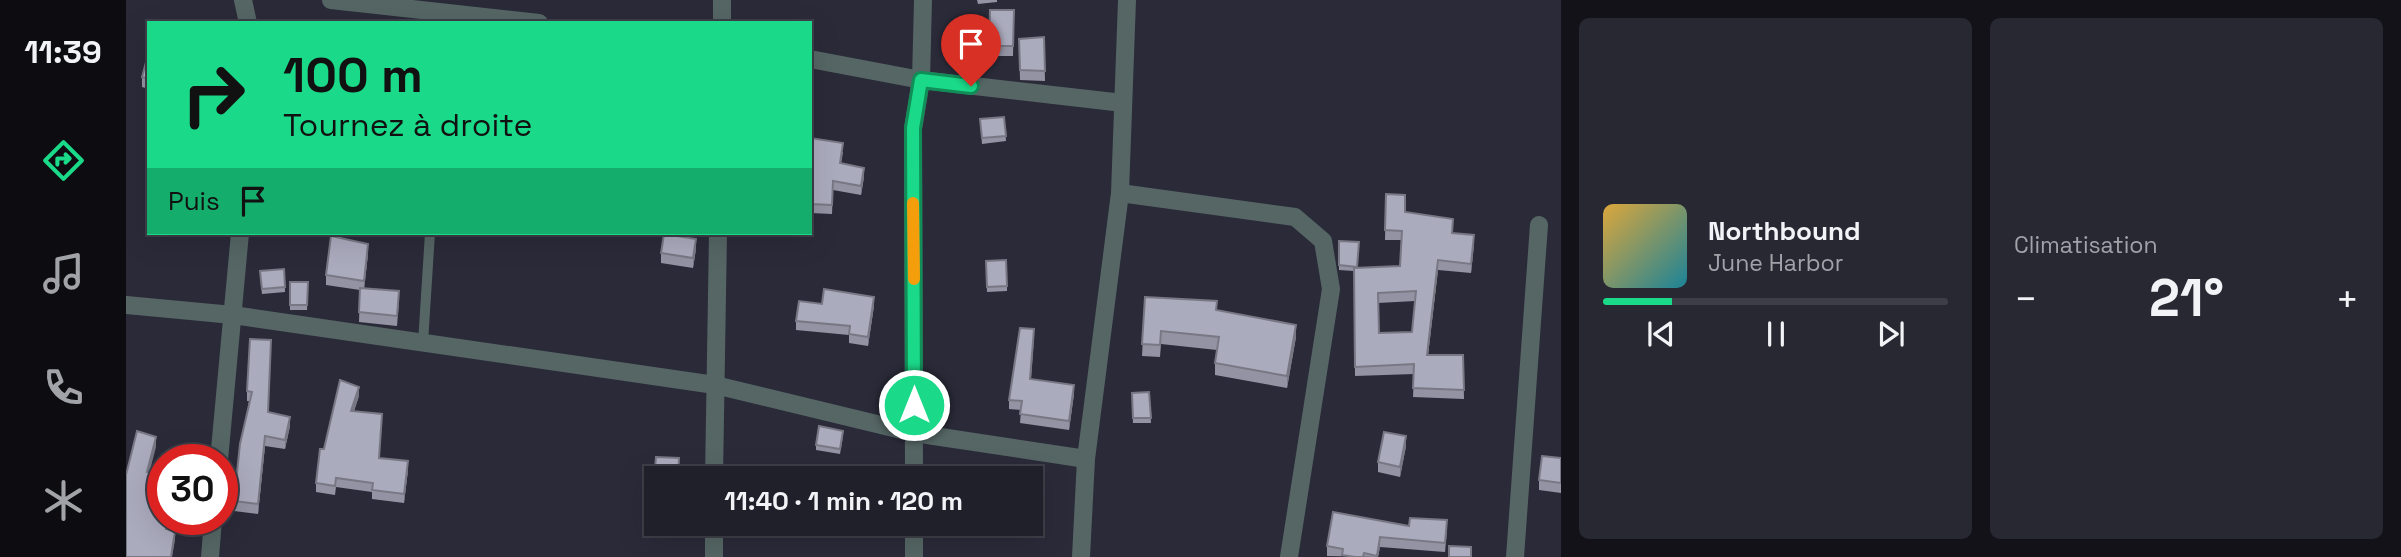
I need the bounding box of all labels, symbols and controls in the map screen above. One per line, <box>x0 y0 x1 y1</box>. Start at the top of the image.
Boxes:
pin <box>941 14 1001 86</box>
icon: arrive <box>952 25 990 63</box>
text: 11:39 <box>24 32 102 72</box>
text: 100 m <box>283 44 423 106</box>
icon: right <box>168 49 259 140</box>
text: Tournez à droite <box>283 105 532 145</box>
icon: directions <box>39 136 88 185</box>
icon: arrive <box>234 182 272 220</box>
text: Puis <box>168 184 220 218</box>
text: Northbound <box>1708 214 1861 248</box>
text: Climatisation <box>2014 230 2158 260</box>
text: June Harbor <box>1708 248 1843 278</box>
icon: music <box>39 249 88 298</box>
text: 21° <box>2149 265 2224 331</box>
text: − <box>2014 275 2038 323</box>
text: + <box>2335 275 2359 323</box>
icon: previous <box>1642 315 1680 353</box>
icon: pause <box>1757 315 1795 353</box>
icon: next <box>1872 315 1910 353</box>
icon: phone <box>39 363 88 412</box>
position arrow <box>877 368 951 442</box>
speed limit sign: 30 <box>147 444 238 535</box>
icon: climate <box>39 476 88 525</box>
text: 11:40 · 1 min · 120 m <box>724 484 963 518</box>

